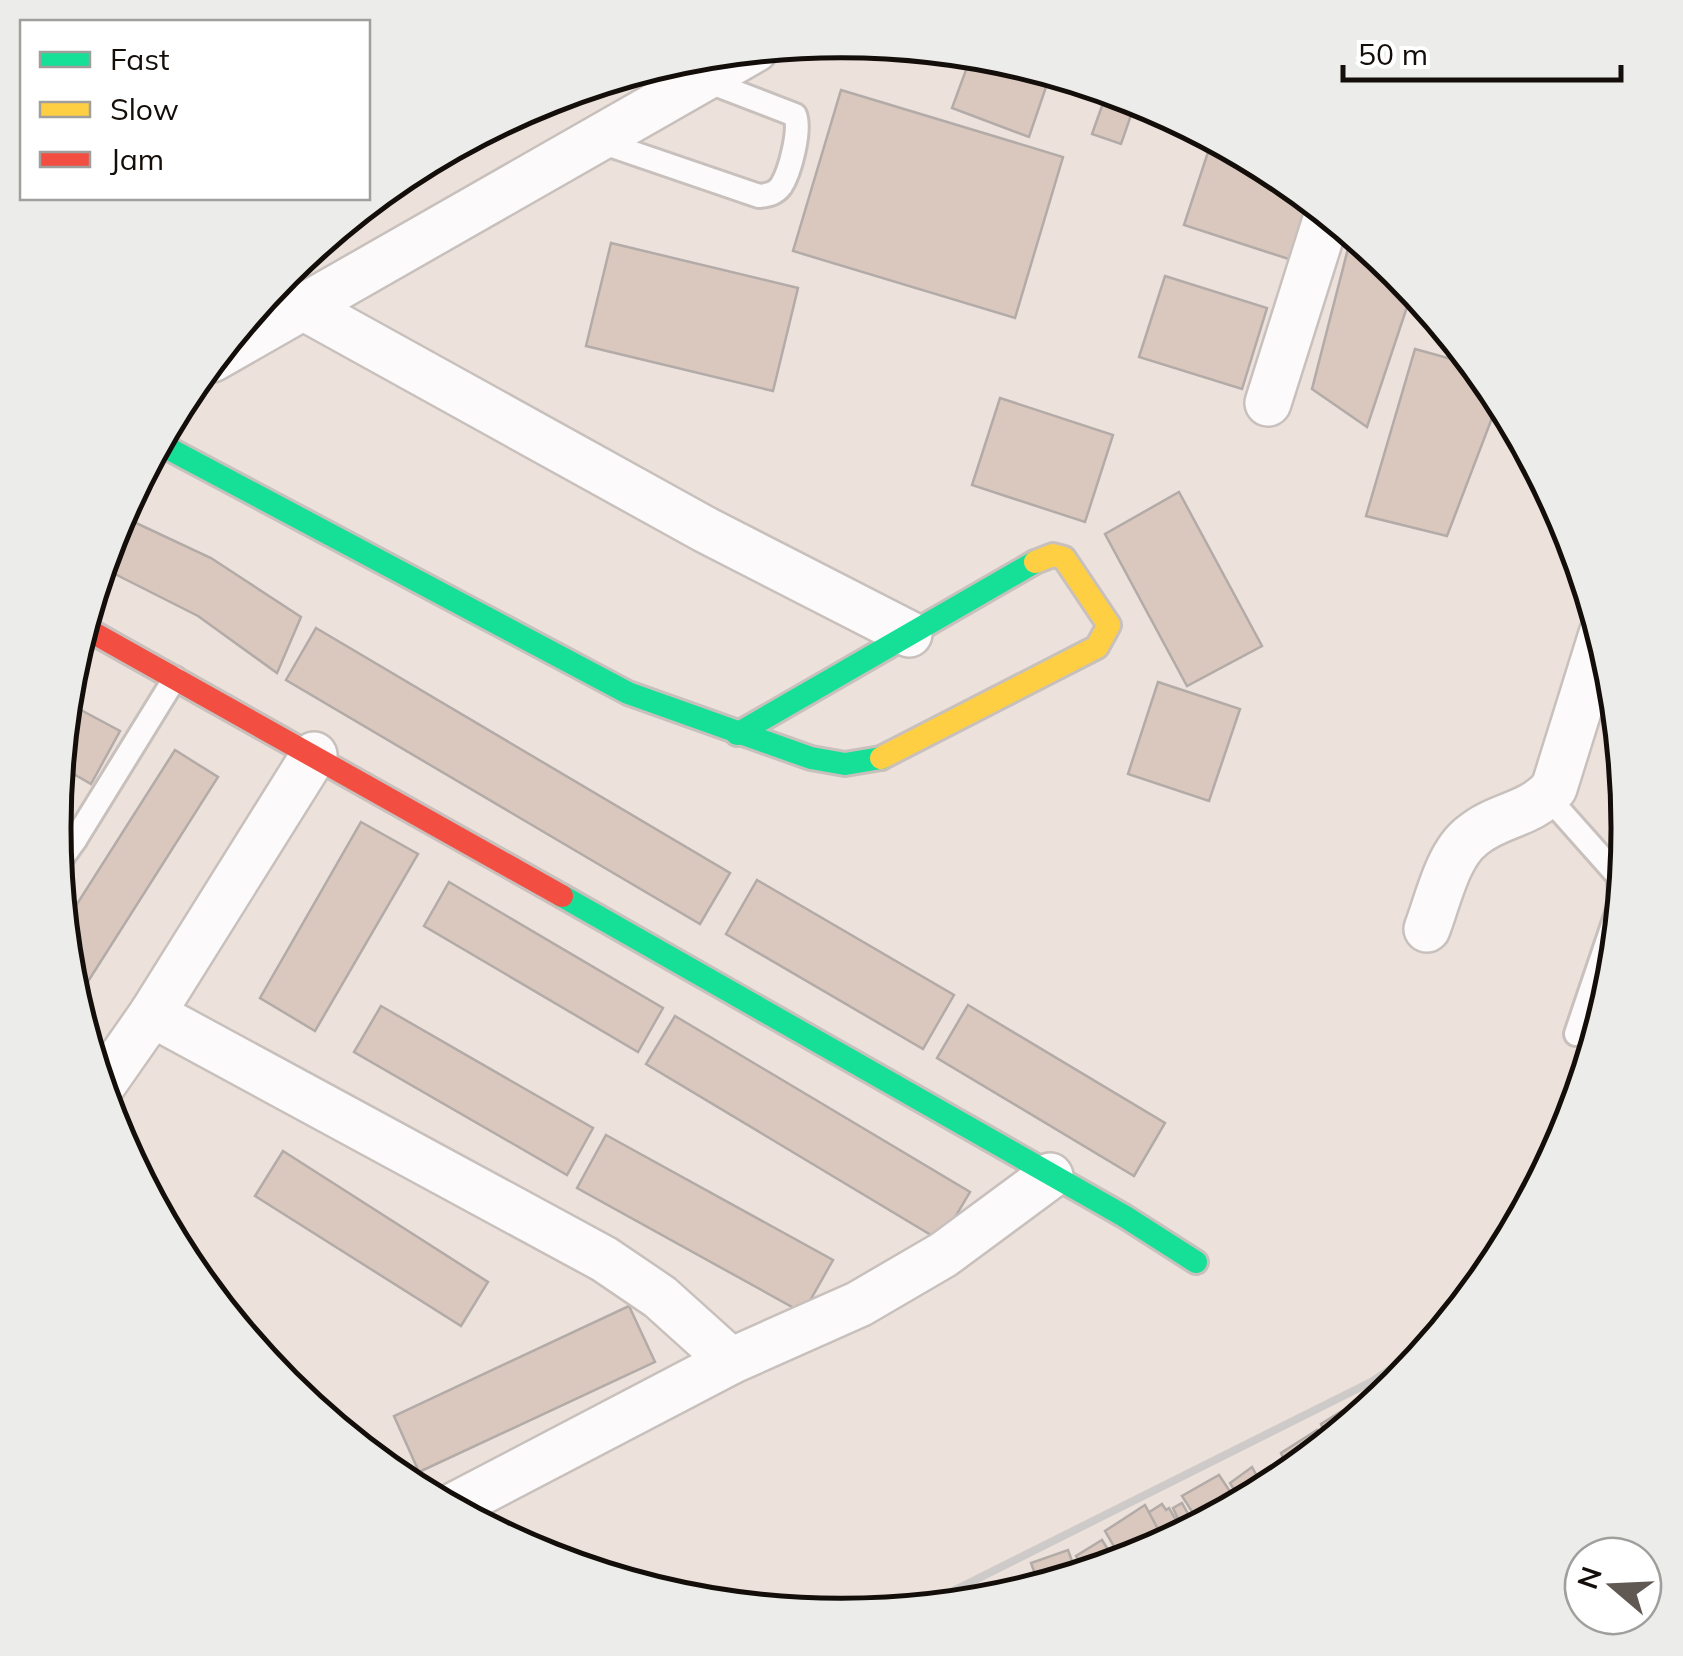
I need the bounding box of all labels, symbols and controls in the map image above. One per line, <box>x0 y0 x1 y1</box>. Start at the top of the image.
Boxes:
legend <box>20 20 370 200</box>
scale bar <box>1343 20 1620 82</box>
text: 50 m <box>1358 35 1428 73</box>
text: Fast <box>110 40 170 78</box>
text: Slow <box>110 90 179 128</box>
text: Jam <box>110 140 164 178</box>
north arrow <box>1563 1536 1663 1636</box>
text: N <box>1569 1562 1609 1593</box>

